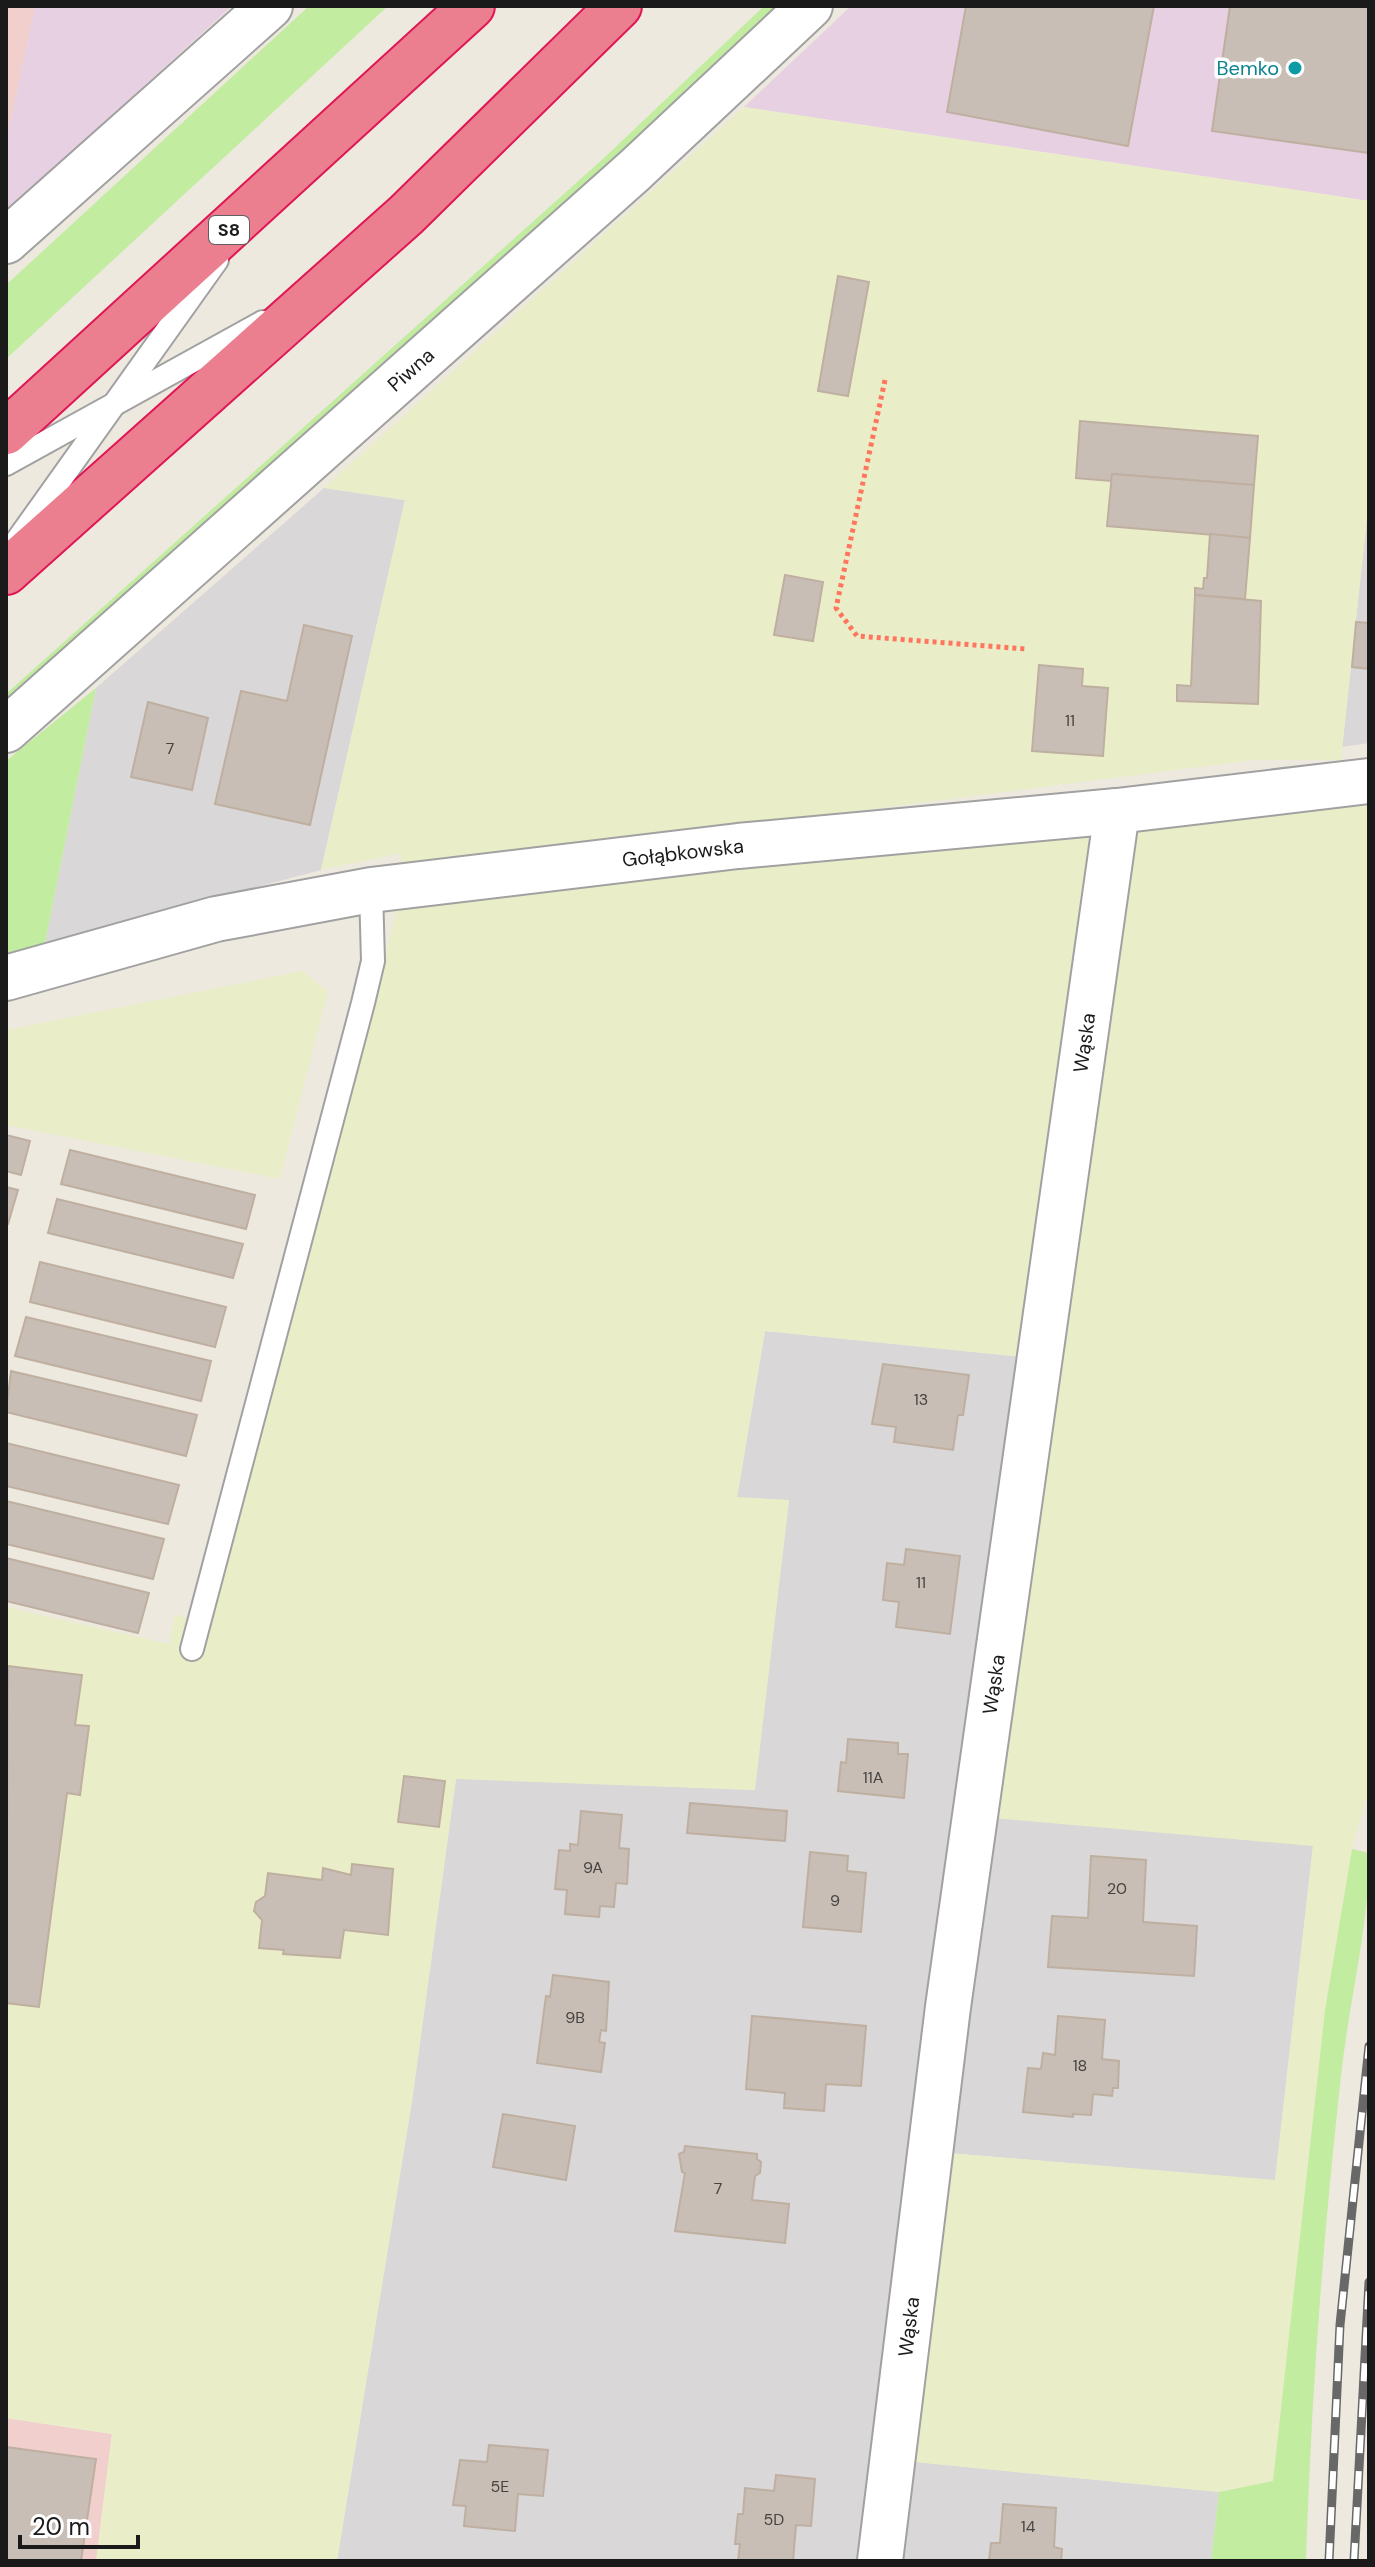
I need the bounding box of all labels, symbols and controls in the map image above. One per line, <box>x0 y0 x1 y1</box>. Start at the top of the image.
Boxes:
place label: Bemko <box>1217 55 1279 81</box>
marker: Bemko <box>1286 59 1304 77</box>
road number: S8 <box>209 216 249 244</box>
street label: Piwna <box>382 342 440 397</box>
house number: 11 <box>1065 710 1075 731</box>
house number: 7 <box>166 738 174 759</box>
street label: Gołąbkowska <box>621 833 745 873</box>
street label: Wąska <box>1067 1011 1101 1074</box>
house number: 13 <box>914 1389 928 1410</box>
house number: 11 <box>916 1572 926 1593</box>
street label: Wąska <box>977 1653 1011 1716</box>
house number: 11A <box>863 1767 884 1788</box>
house number: 9A <box>583 1857 603 1878</box>
house number: 20 <box>1107 1878 1127 1899</box>
house number: 9 <box>830 1890 840 1911</box>
house number: 9B <box>565 2007 585 2028</box>
house number: 18 <box>1073 2055 1087 2076</box>
house number: 7 <box>714 2178 722 2199</box>
street label: Wąska <box>892 2295 925 2358</box>
house number: 5E <box>491 2476 509 2497</box>
scale bar <box>20 2499 138 2549</box>
house number: 5D <box>764 2509 784 2530</box>
text: 20 m <box>32 2511 90 2542</box>
house number: 14 <box>1021 2516 1036 2537</box>

